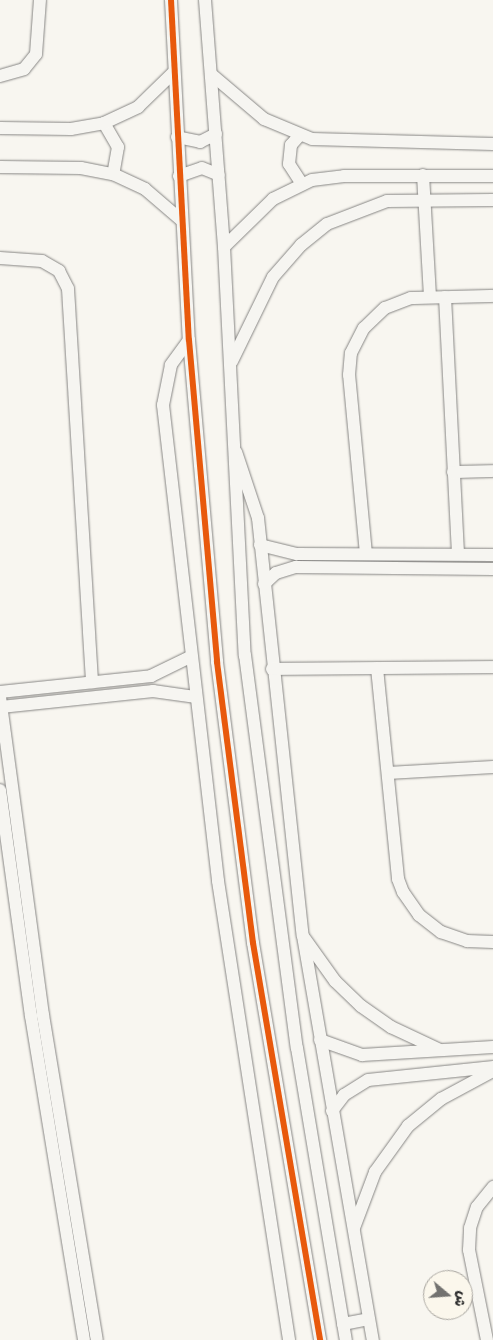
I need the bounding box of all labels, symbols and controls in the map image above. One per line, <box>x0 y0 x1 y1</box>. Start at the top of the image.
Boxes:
north arrow <box>423 1270 473 1320</box>
text: ش <box>449 1289 474 1310</box>

